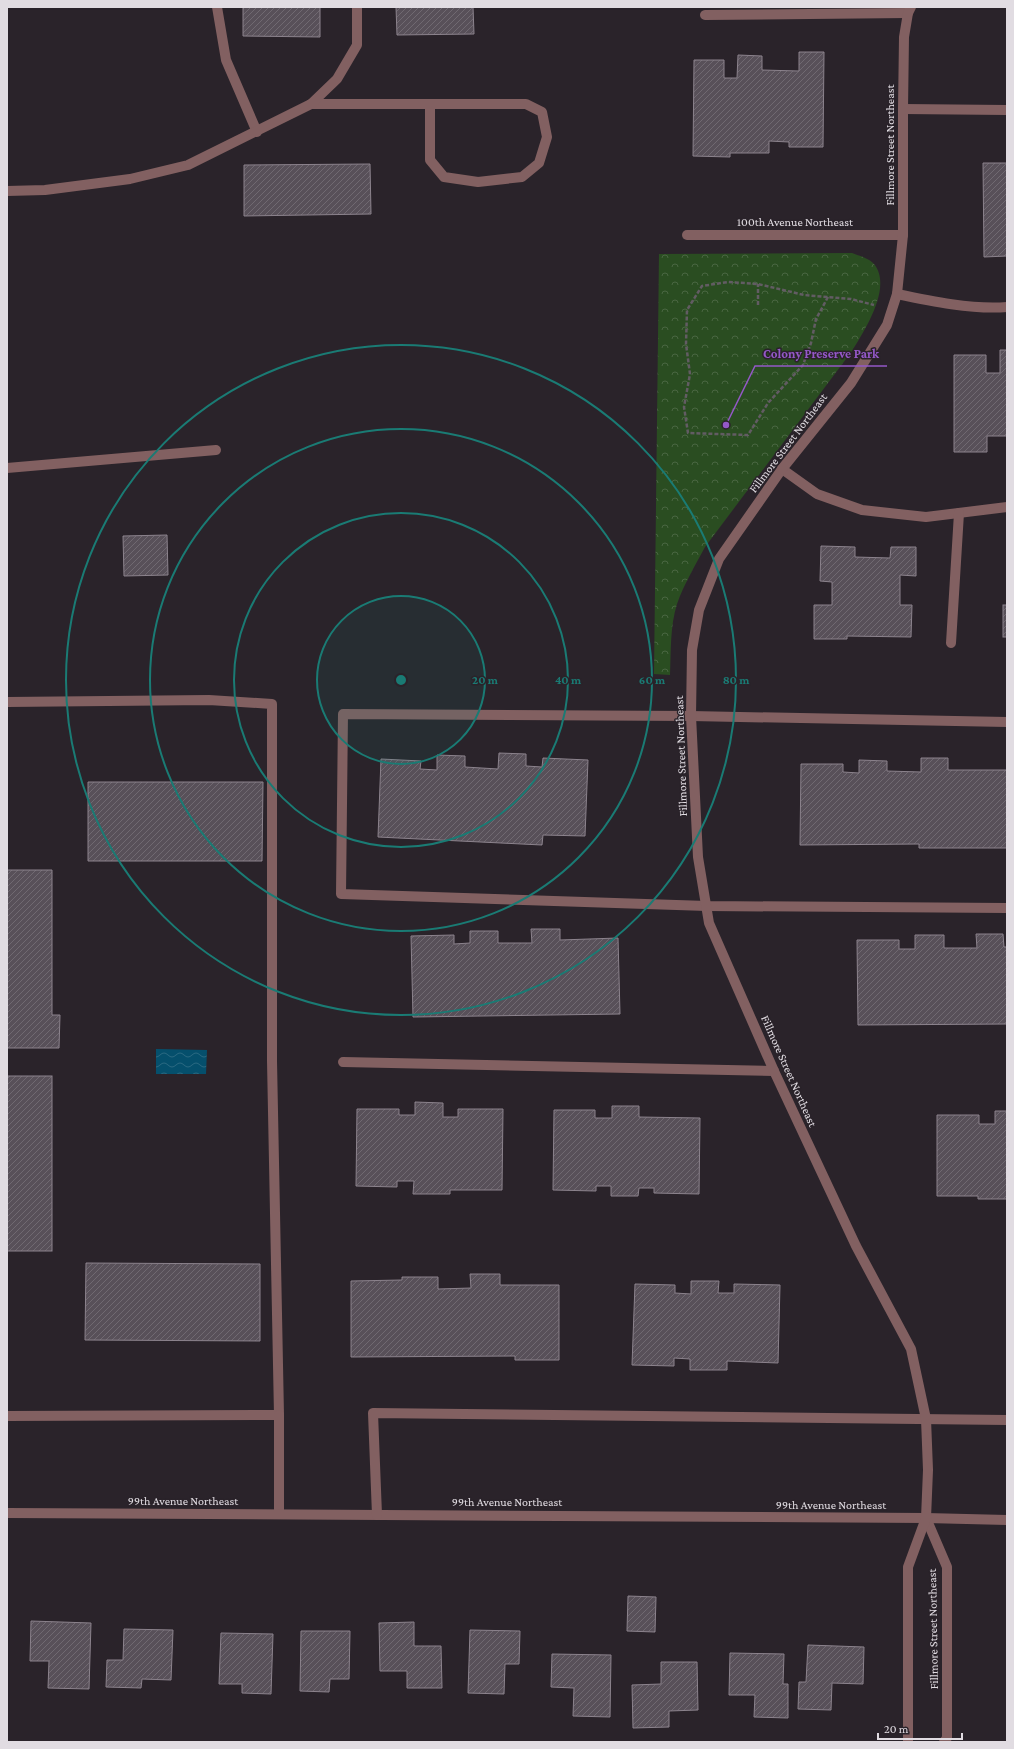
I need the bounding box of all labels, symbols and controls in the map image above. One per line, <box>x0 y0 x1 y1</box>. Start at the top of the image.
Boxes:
street label: Fillmore Street Northeast <box>883 84 897 205</box>
street label: 100th Avenue Northeast <box>737 215 854 229</box>
callout: Colony Preserve Park <box>755 341 887 366</box>
text: Colony Preserve Park <box>763 346 880 361</box>
street label: Fillmore Street Northeast <box>746 390 831 495</box>
centre of rings <box>394 673 408 687</box>
text: 20 m <box>472 673 499 687</box>
text: 40 m <box>555 673 582 687</box>
text: 60 m <box>639 673 666 687</box>
text: 80 m <box>723 673 750 687</box>
street label: Fillmore Street Northeast <box>672 694 690 817</box>
street label: Fillmore Street Northeast <box>758 1013 820 1130</box>
street label: 99th Avenue Northeast <box>128 1494 239 1508</box>
street label: 99th Avenue Northeast <box>452 1495 563 1509</box>
street label: 99th Avenue Northeast <box>776 1498 887 1512</box>
street label: Fillmore Street Northeast <box>925 1567 941 1689</box>
scale bar <box>878 1715 962 1741</box>
text: 20 m <box>884 1722 909 1736</box>

